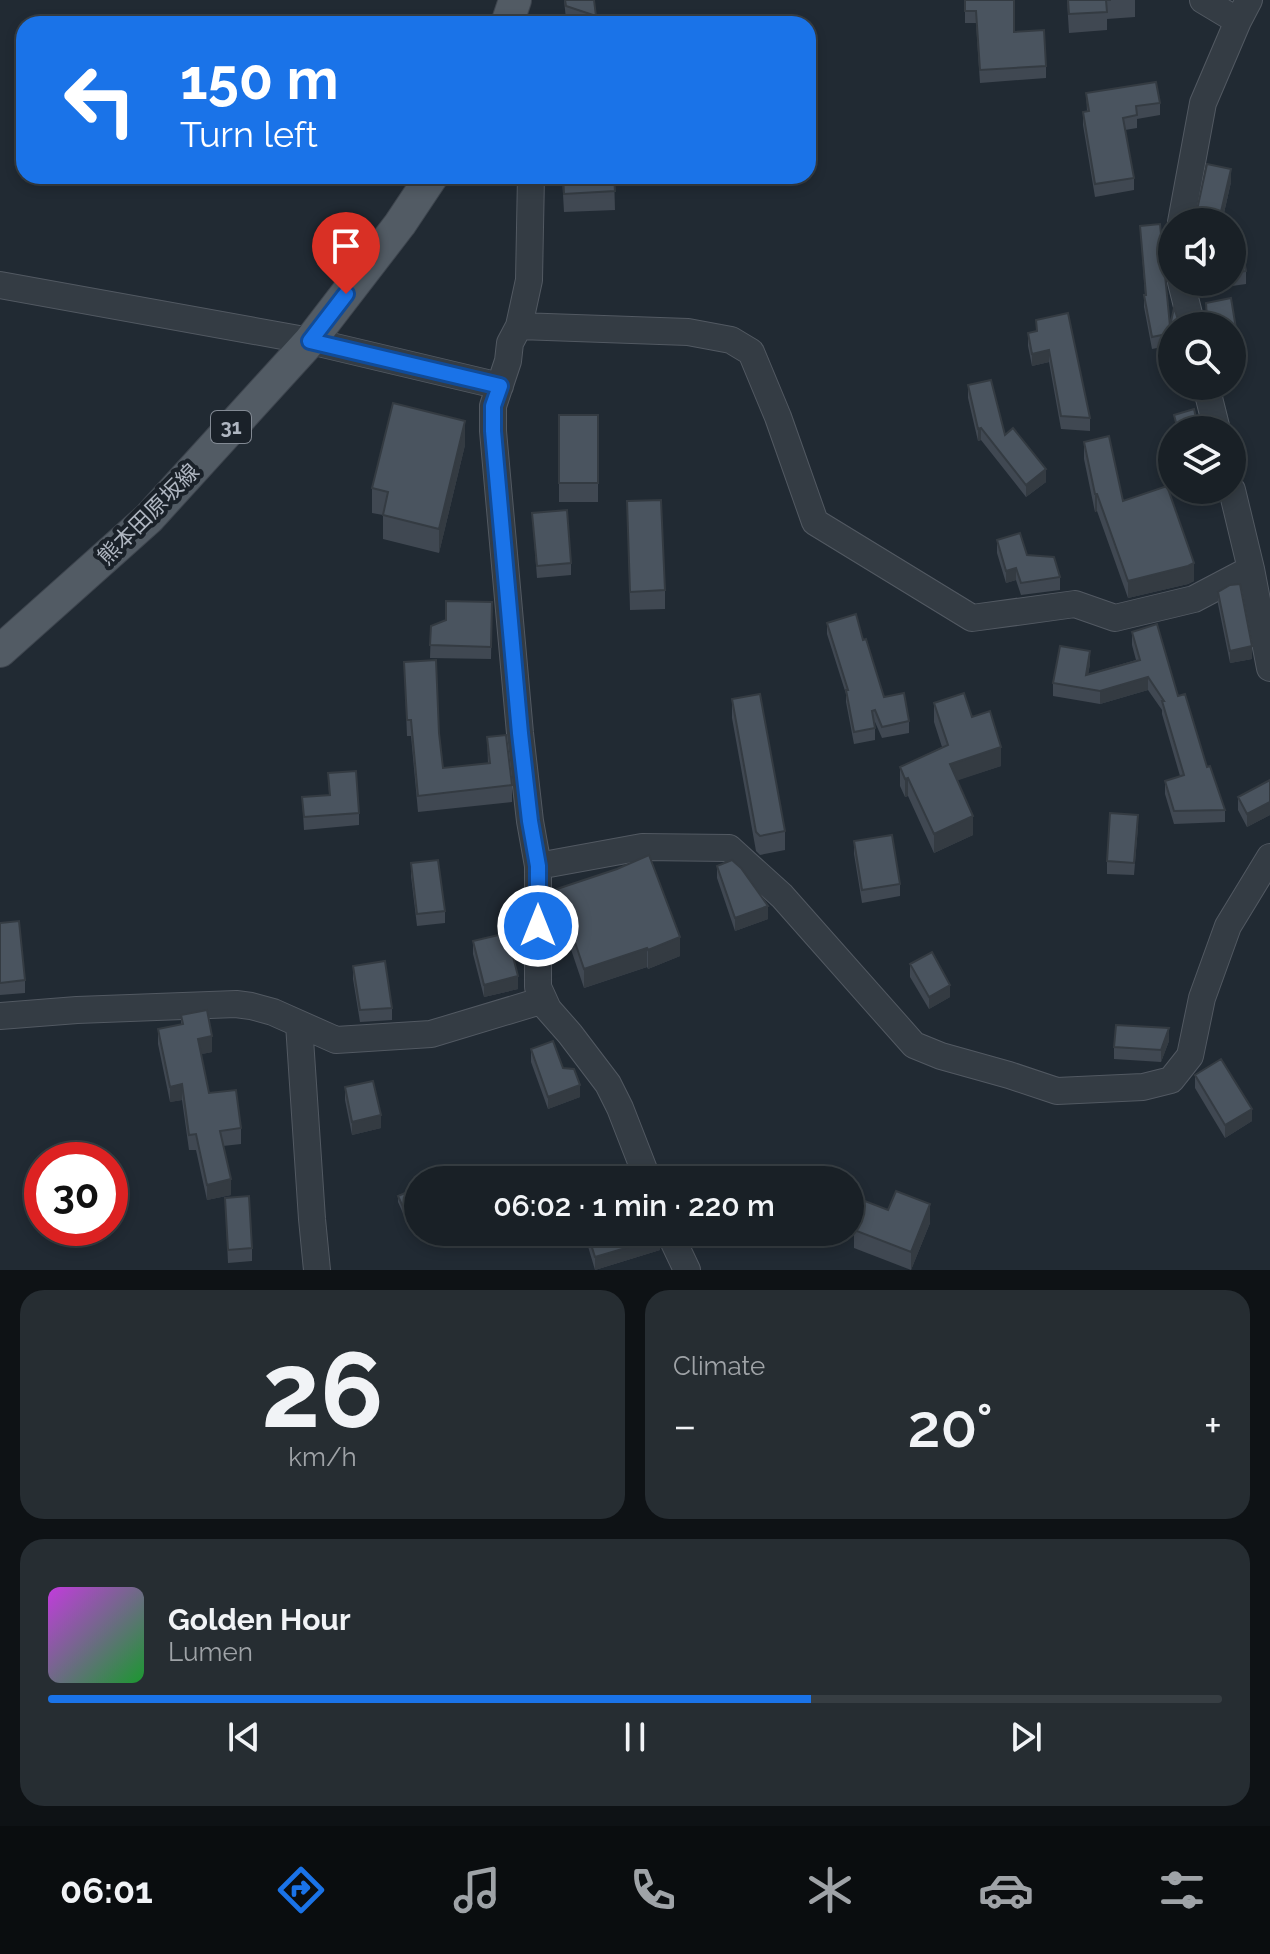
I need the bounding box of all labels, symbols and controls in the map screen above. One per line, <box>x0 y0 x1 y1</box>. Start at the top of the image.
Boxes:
text: 150 m <box>180 46 339 112</box>
icon: left <box>48 48 152 152</box>
text: Turn left <box>180 113 318 155</box>
map controls <box>1158 208 1246 504</box>
button: sound <box>1158 208 1246 296</box>
pin <box>312 212 380 294</box>
icon: arrive <box>324 224 368 268</box>
button: search <box>1158 312 1246 400</box>
road number: 31 <box>211 411 251 443</box>
button: layers <box>1158 416 1246 504</box>
street label: 熊本田原坂線 <box>92 458 204 570</box>
position arrow <box>496 884 580 968</box>
speed limit sign: 30 <box>24 1142 128 1246</box>
text: 06:02 · 1 min · 220 m <box>493 1188 775 1223</box>
text: 26 <box>262 1329 383 1451</box>
text: Climate <box>673 1351 765 1381</box>
text: 20° <box>908 1391 993 1461</box>
text: − <box>673 1400 697 1451</box>
text: + <box>1204 1400 1222 1451</box>
text: km/h <box>288 1442 357 1472</box>
text: Golden Hour <box>168 1602 351 1637</box>
text: Lumen <box>168 1637 253 1667</box>
icon: previous <box>222 1715 266 1759</box>
icon: pause <box>613 1715 657 1759</box>
icon: next <box>1004 1715 1048 1759</box>
icon: directions <box>273 1862 329 1918</box>
icon: music <box>449 1862 505 1918</box>
icon: phone <box>625 1862 681 1918</box>
icon: climate <box>802 1862 858 1918</box>
icon: car <box>978 1862 1034 1918</box>
icon: filters <box>1154 1862 1210 1918</box>
text: 06:01 <box>60 1869 153 1911</box>

